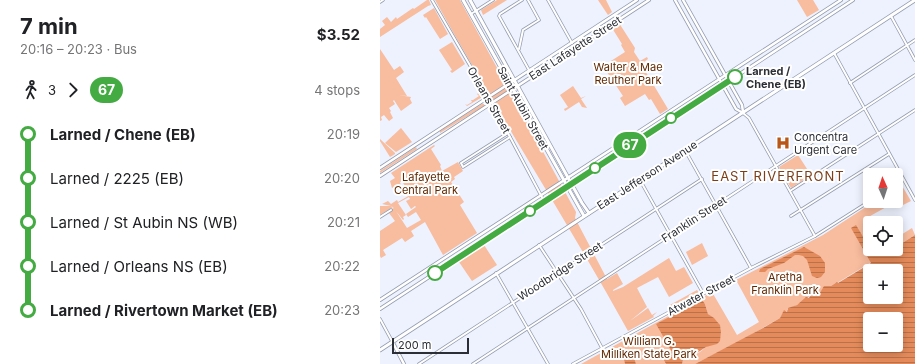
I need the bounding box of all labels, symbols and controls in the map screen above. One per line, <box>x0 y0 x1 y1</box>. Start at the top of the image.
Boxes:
text: 7 min <box>20 13 78 39</box>
street label: East Lafayette Street <box>526 13 624 83</box>
text: $3.52 <box>317 25 360 44</box>
text: 20:16 – 20:23 · Bus <box>20 41 137 57</box>
park label: Walter & Mae Reuther Park <box>593 60 663 87</box>
street label: Orleans Street <box>464 64 514 136</box>
street label: Saint Aubin Street <box>494 64 552 153</box>
place label: Larned / Chene (EB) <box>746 64 806 91</box>
marker: Larned / Chene (EB) <box>727 69 743 85</box>
icon: walk <box>20 79 42 101</box>
icon: forward <box>62 79 84 101</box>
text: 67 <box>98 81 115 98</box>
text: 3 <box>48 82 56 98</box>
text: 4 stops <box>314 82 360 98</box>
unlabelled marker <box>665 112 677 124</box>
text: Larned / Chene (EB) <box>50 125 196 144</box>
text: 20:19 <box>327 126 360 142</box>
place label: Concentra Urgent Care <box>794 130 857 157</box>
line badge: 67 <box>612 132 648 158</box>
hospital icon: Concentra Urgent Care <box>775 135 791 151</box>
text: 67 <box>621 136 639 153</box>
street label: East Jefferson Avenue <box>594 137 700 213</box>
unlabelled marker <box>589 162 601 174</box>
district label: EAST RIVERFRONT <box>711 168 845 184</box>
north arrow <box>863 168 903 208</box>
map controls <box>863 168 903 352</box>
text: Larned / 2225 (EB) <box>50 169 184 188</box>
text: 20:20 <box>324 170 360 186</box>
park label: Lafayette Central Park <box>394 170 458 197</box>
street label: Franklin Street <box>659 192 730 245</box>
unlabelled marker <box>524 205 536 217</box>
text: Larned / St Aubin NS (WB) <box>50 213 238 232</box>
text: 20:21 <box>327 214 360 230</box>
button: locate <box>863 216 903 256</box>
street label: Woodbridge Street <box>515 238 605 304</box>
text: Larned / Orleans NS (EB) <box>50 257 228 276</box>
text: 20:22 <box>324 258 360 274</box>
button: + <box>863 264 903 304</box>
unlabelled marker <box>427 265 443 281</box>
park label: Aretha Franklin Park <box>751 270 819 297</box>
street label: Atwater Street <box>665 271 738 319</box>
text: Larned / Rivertown Market (EB) <box>50 301 278 320</box>
text: 20:23 <box>324 302 360 318</box>
button: − <box>863 312 903 352</box>
park label: William G. Milliken State Park <box>601 334 697 361</box>
scale bar <box>392 336 469 355</box>
text: 200 m <box>398 338 431 352</box>

